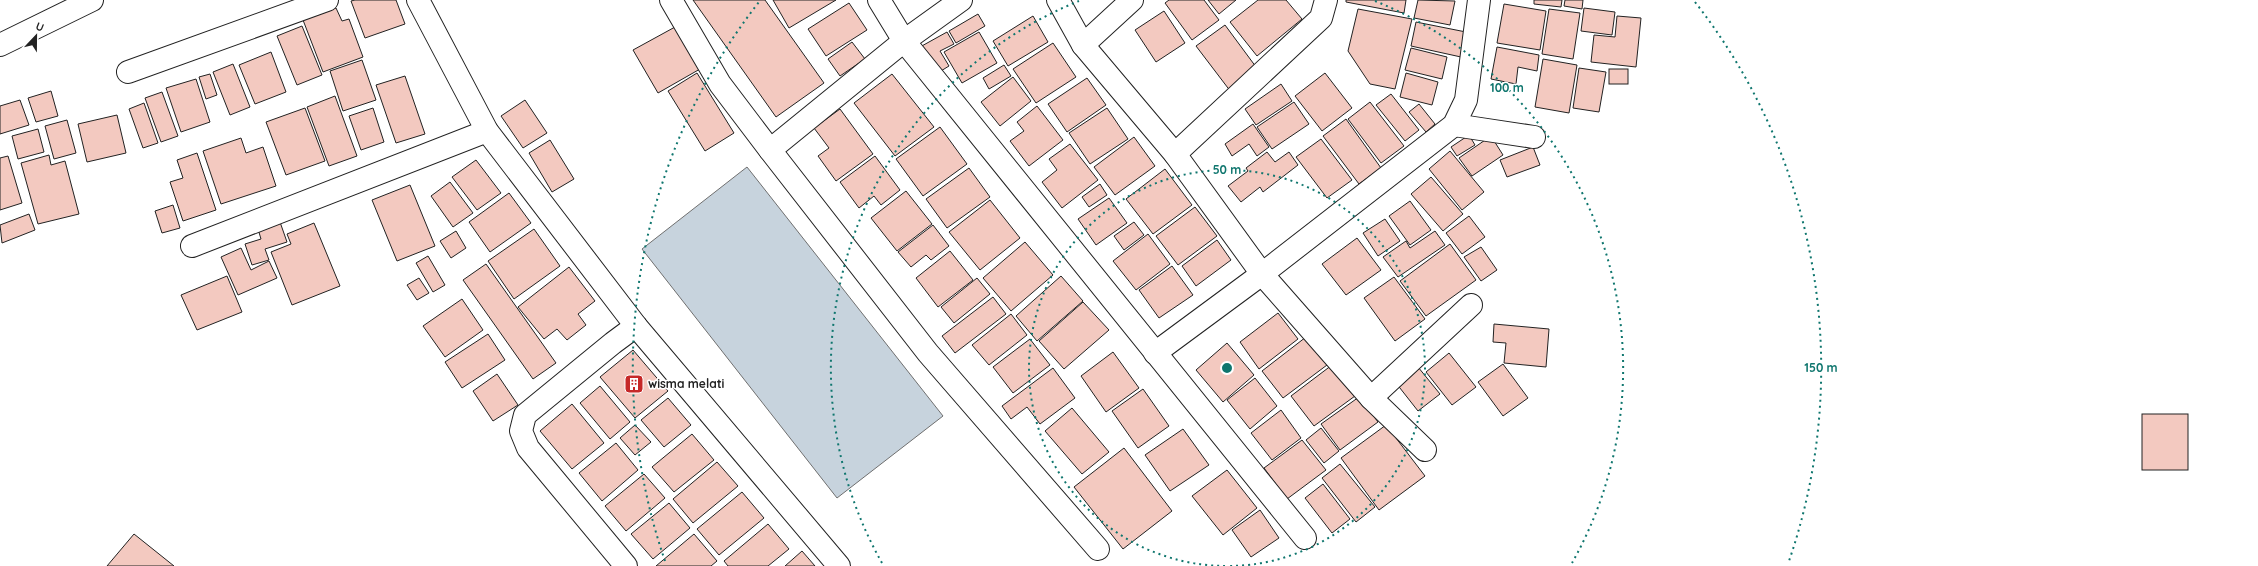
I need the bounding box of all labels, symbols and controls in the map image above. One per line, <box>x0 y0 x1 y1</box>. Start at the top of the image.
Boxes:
north arrow <box>16 16 56 56</box>
text: U <box>34 19 46 35</box>
text: 100 m <box>1490 80 1524 95</box>
text: 50 m <box>1213 162 1241 177</box>
text: 150 m <box>1804 360 1838 375</box>
centre of rings <box>1220 361 1234 375</box>
building icon: wisma melati <box>623 373 645 395</box>
place label: wisma melati <box>648 376 725 391</box>

